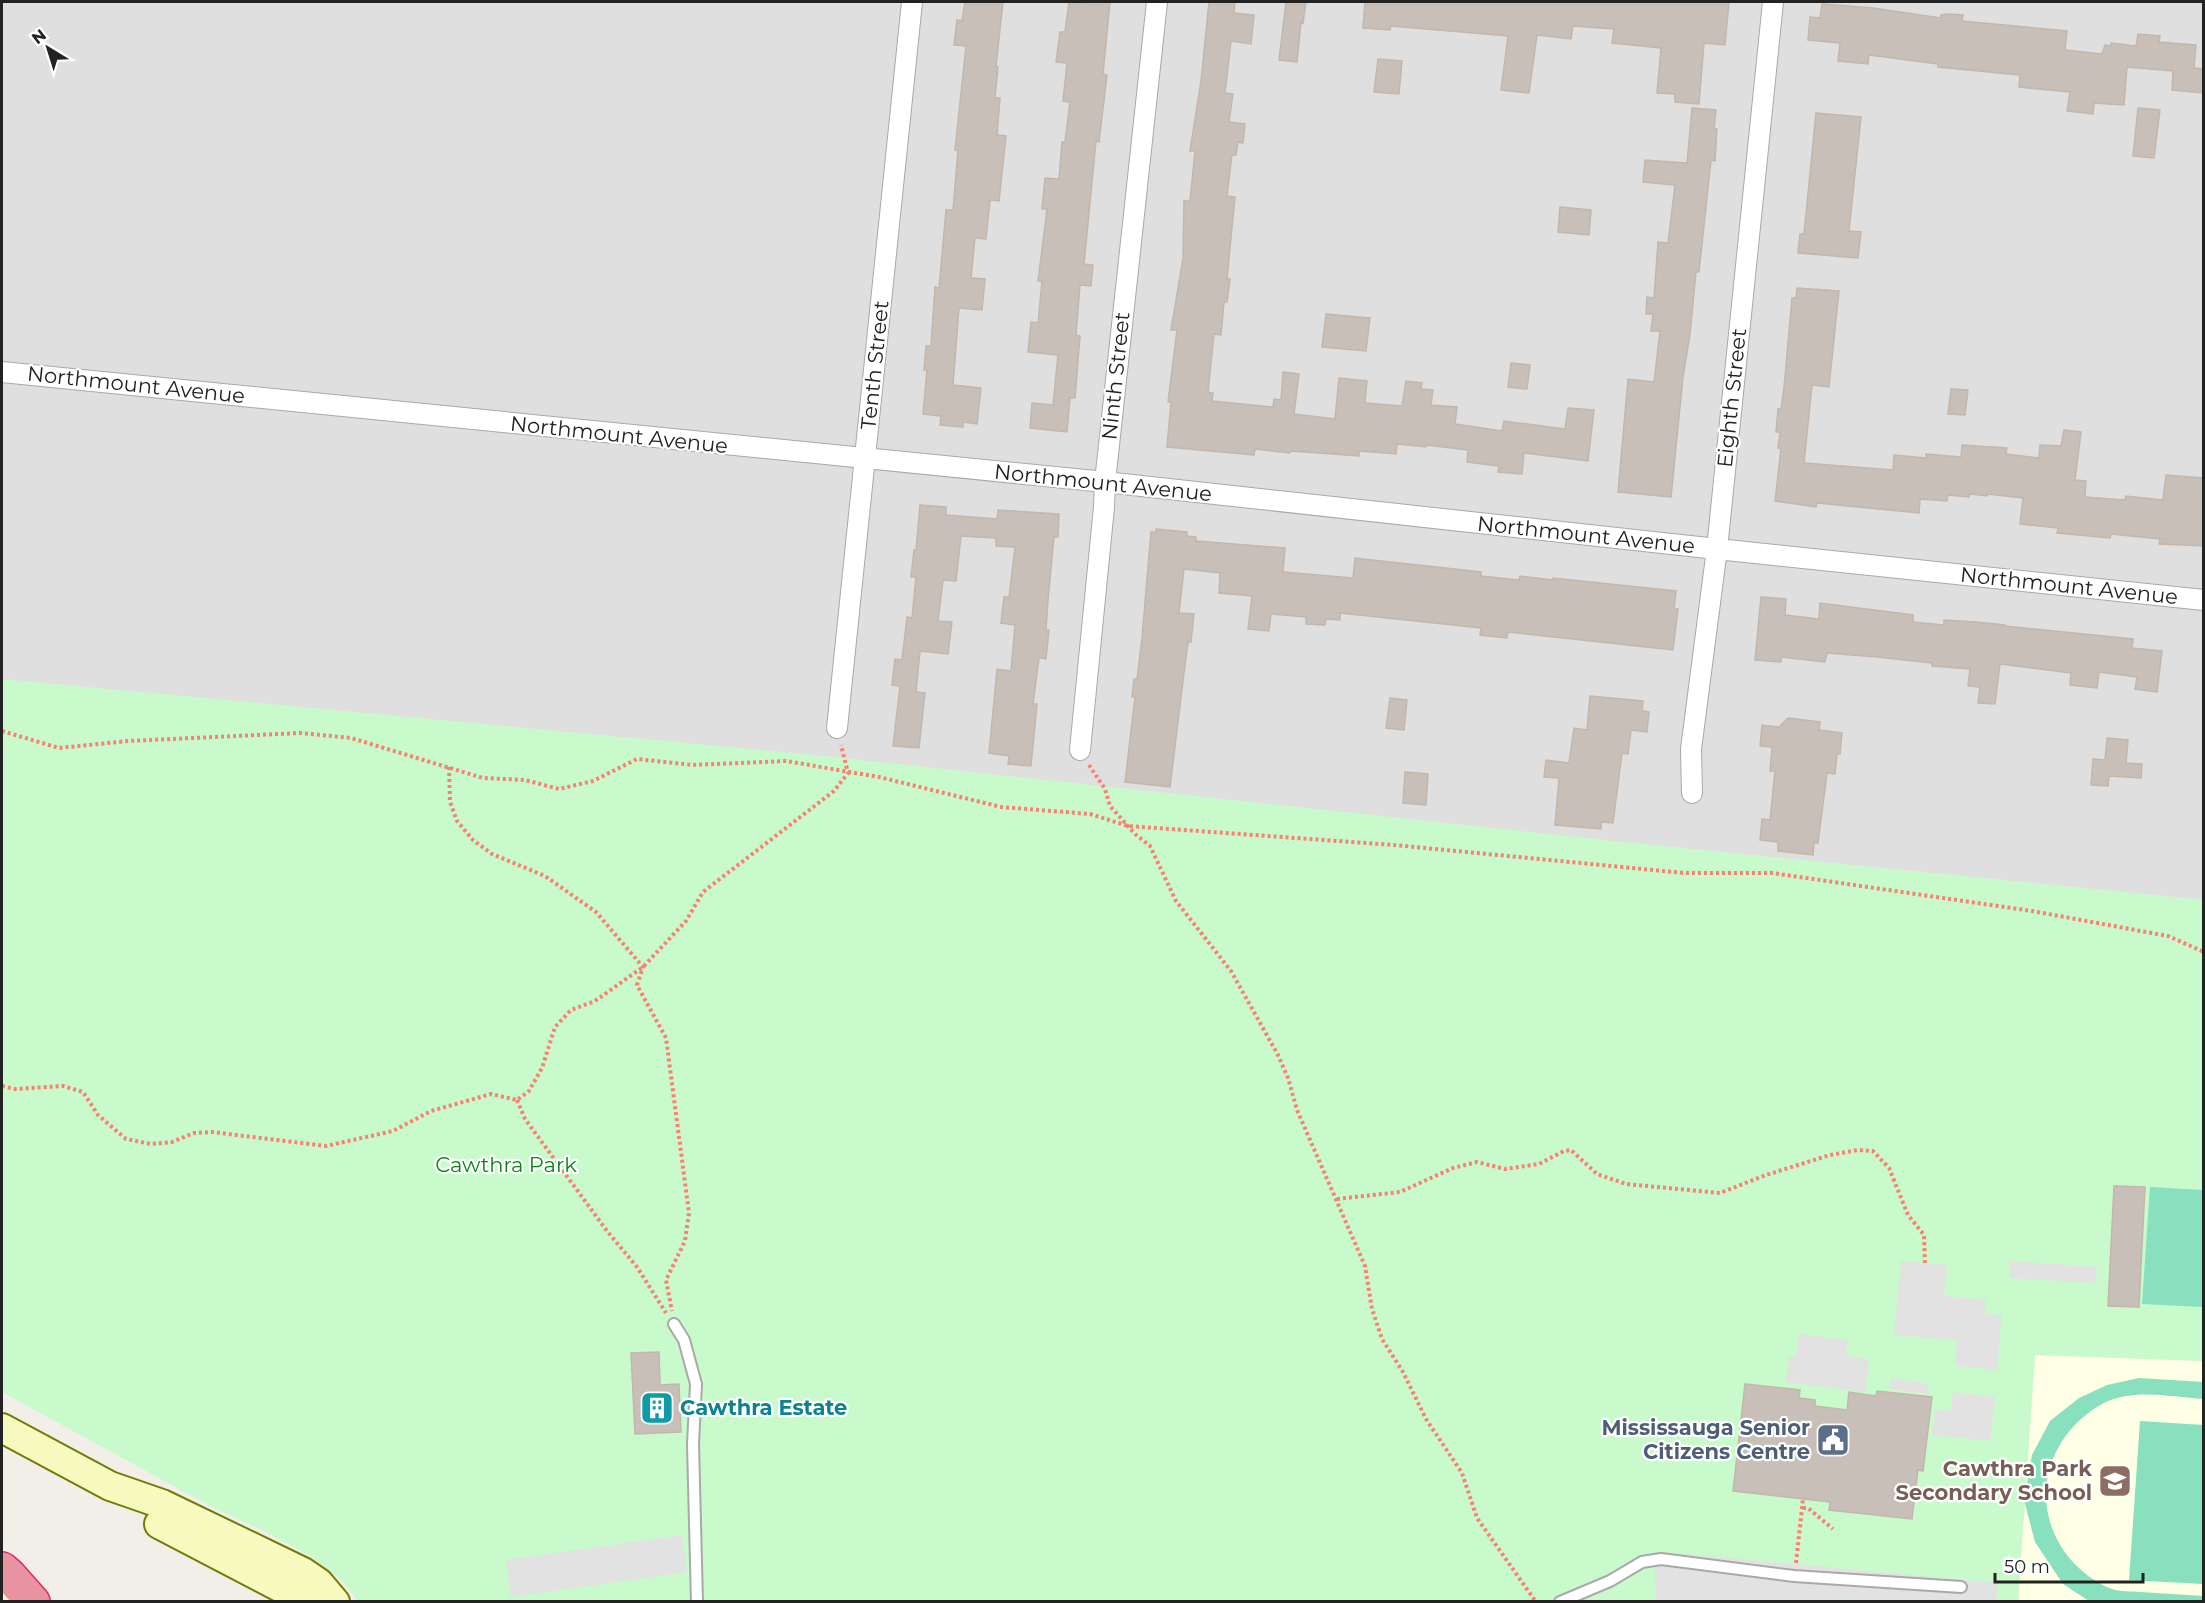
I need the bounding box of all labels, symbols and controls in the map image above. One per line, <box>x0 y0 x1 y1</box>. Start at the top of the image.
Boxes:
north arrow <box>18 18 78 78</box>
text: N <box>28 25 50 48</box>
street label: Tenth Street <box>855 299 894 431</box>
street label: Ninth Street <box>1096 311 1135 441</box>
street label: Eighth Street <box>1712 327 1751 469</box>
street label: Northmount Avenue <box>26 361 246 408</box>
street label: Northmount Avenue <box>509 411 729 458</box>
street label: Northmount Avenue <box>993 459 1213 506</box>
street label: Northmount Avenue <box>1476 511 1696 558</box>
street label: Northmount Avenue <box>1959 562 2179 609</box>
park label: Cawthra Park <box>435 1152 577 1177</box>
building icon: Cawthra Estate <box>639 1390 675 1426</box>
place label: Cawthra Estate <box>680 1395 847 1420</box>
place label: Mississauga Senior Citizens Centre <box>1601 1415 1810 1464</box>
public building icon: Mississauga Senior Citizens Centre <box>1815 1422 1851 1458</box>
place label: Cawthra Park Secondary School <box>1896 1456 2092 1505</box>
school or university icon: Cawthra Park Secondary School <box>2097 1463 2133 1499</box>
scale bar <box>1995 1546 2144 1584</box>
text: 50 m <box>2004 1556 2050 1578</box>

